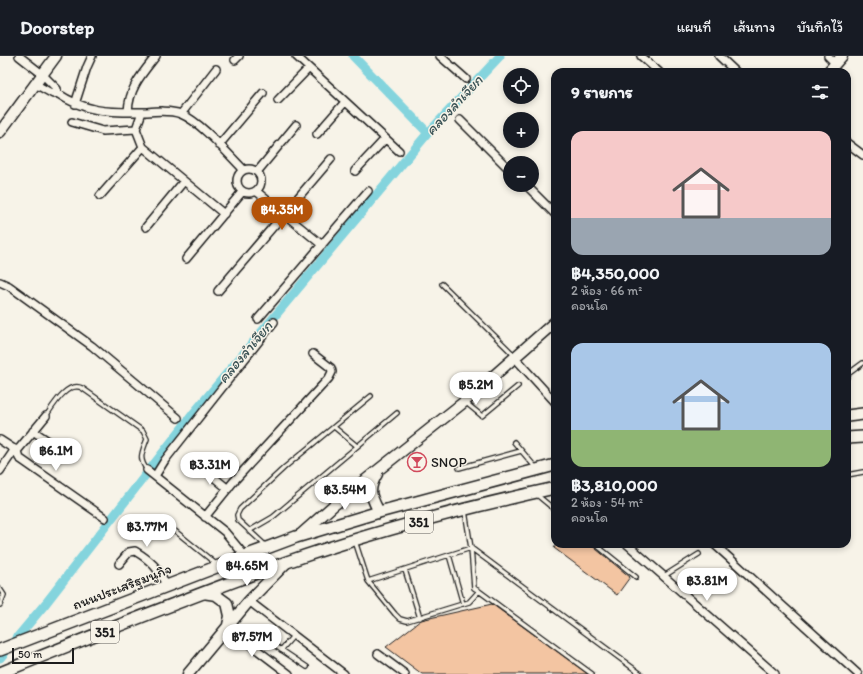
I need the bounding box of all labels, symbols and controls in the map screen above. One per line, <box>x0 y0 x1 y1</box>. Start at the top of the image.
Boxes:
text: Doorstep <box>20 16 94 39</box>
text: แผนที่ <box>677 19 711 36</box>
text: เส้นทาง <box>733 19 775 36</box>
text: บันทึกไว้ <box>797 19 843 36</box>
map controls <box>503 68 539 192</box>
button: locate <box>503 68 539 104</box>
water label: คลองลำเจียก <box>422 71 487 139</box>
icon: filters <box>809 81 831 103</box>
text: 9 รายการ <box>571 82 633 102</box>
button: + <box>503 112 539 148</box>
button: − <box>503 156 539 192</box>
icon: home <box>665 157 737 229</box>
pin: ฿4.35M <box>249 197 315 231</box>
text: ฿4.35M <box>261 202 303 217</box>
text: ฿4,350,000 <box>571 263 660 283</box>
text: 2 ห้อง · 66 m² <box>571 283 642 298</box>
text: คอนโด <box>571 298 608 313</box>
water label: คลองลำเจียก <box>214 317 277 387</box>
icon: home <box>665 369 737 441</box>
pin: ฿5.2M <box>448 372 504 406</box>
text: ฿5.2M <box>459 377 493 392</box>
pin: ฿6.1M <box>28 438 84 472</box>
text: ฿6.1M <box>39 443 73 458</box>
bar icon: SNOP <box>406 451 428 473</box>
pin: ฿3.31M <box>177 452 243 486</box>
place label: SNOP <box>431 454 467 471</box>
text: ฿3.31M <box>189 457 231 472</box>
text: ฿3,810,000 <box>571 475 658 495</box>
pin: ฿3.54M <box>312 477 378 511</box>
text: ฿3.54M <box>324 482 366 497</box>
text: 2 ห้อง · 54 m² <box>571 495 643 510</box>
text: คอนโด <box>571 510 608 525</box>
road number: 351 <box>405 511 433 533</box>
pin: ฿3.77M <box>114 514 180 548</box>
text: ฿3.77M <box>126 519 168 534</box>
pin: ฿4.65M <box>214 553 280 587</box>
text: ฿4.65M <box>226 558 268 573</box>
street label: ถนนประเสริฐมนูกิจ <box>70 560 174 615</box>
pin: ฿3.81M <box>674 568 740 602</box>
text: ฿3.81M <box>686 573 728 588</box>
road number: 351 <box>91 621 119 643</box>
pin: ฿7.57M <box>219 624 285 658</box>
text: ฿7.57M <box>232 629 272 644</box>
scale bar <box>12 646 74 665</box>
text: 50 m <box>18 648 42 661</box>

